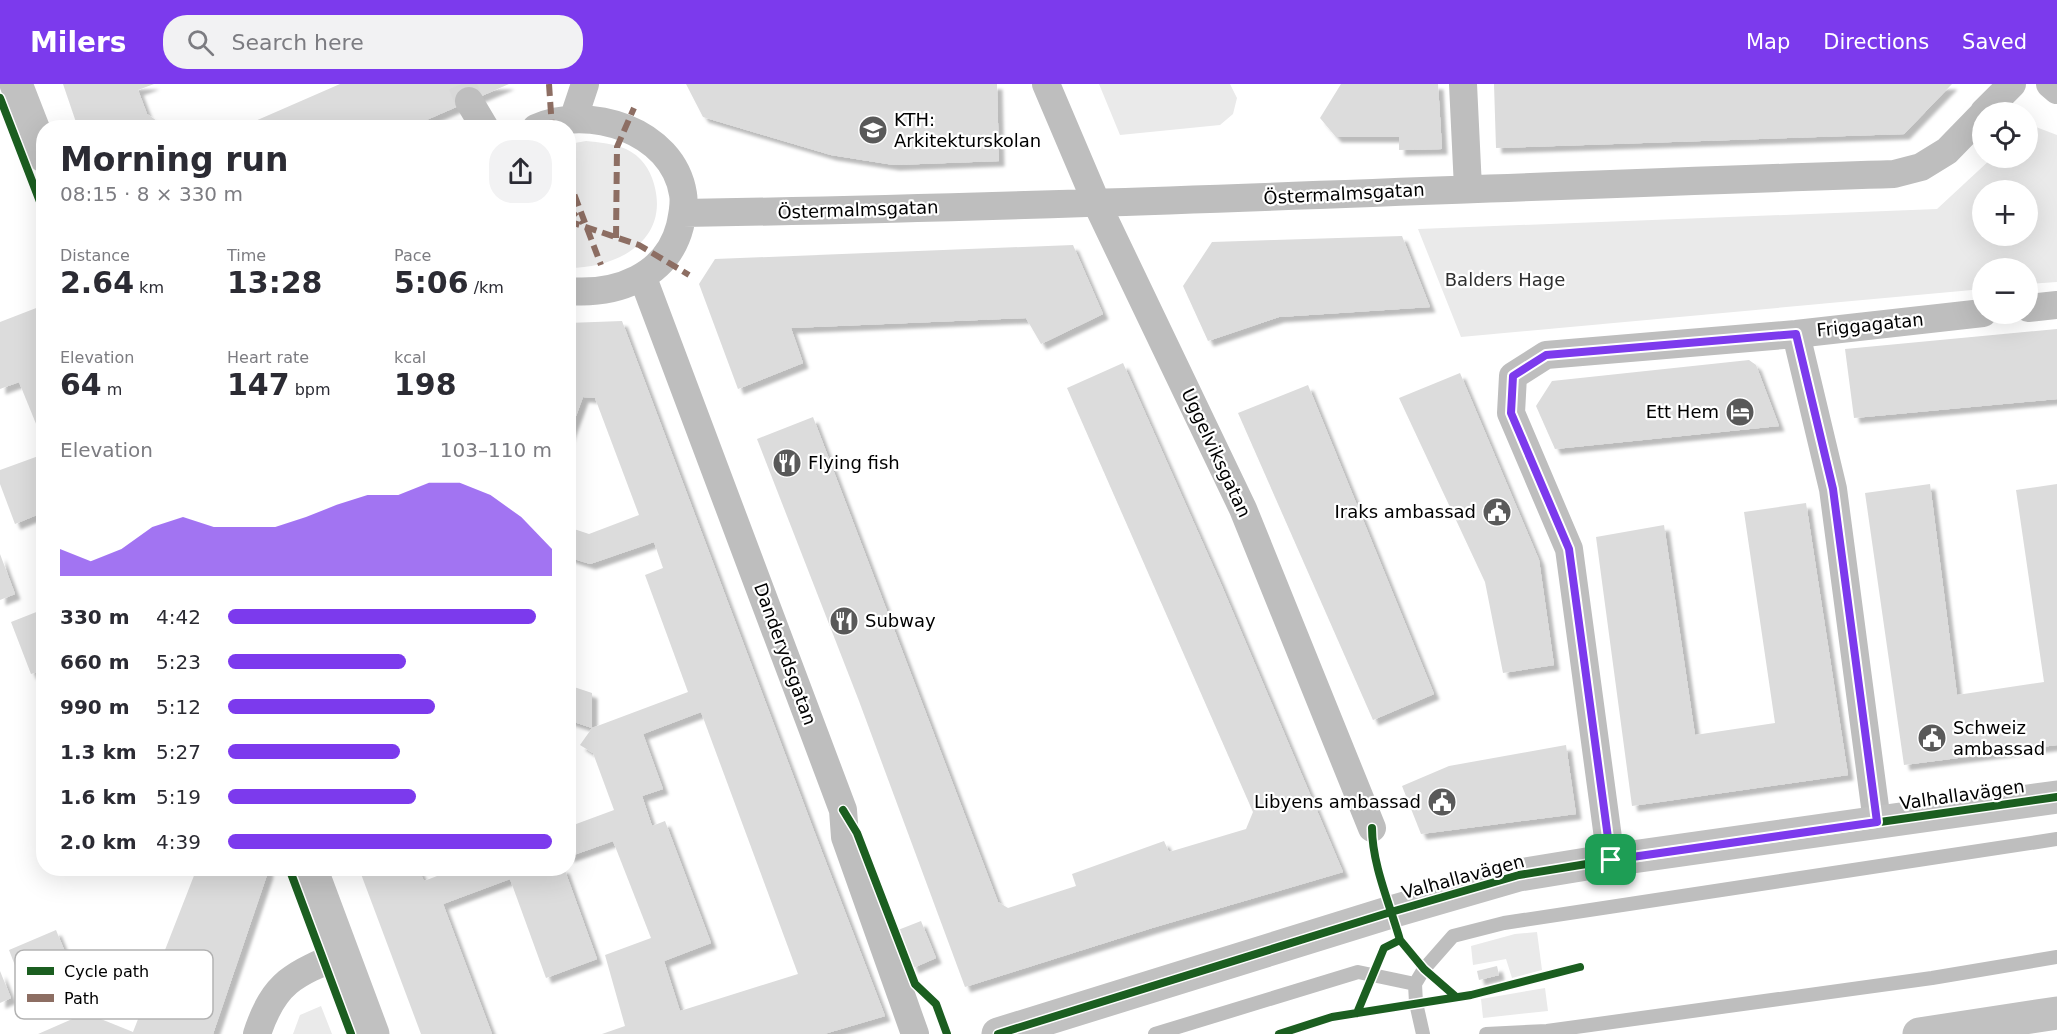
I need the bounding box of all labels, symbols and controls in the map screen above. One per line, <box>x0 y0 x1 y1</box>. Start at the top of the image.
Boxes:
search box <box>163 15 583 69</box>
text: Milers <box>30 26 127 59</box>
icon: search <box>184 26 217 59</box>
text: Search here <box>232 30 364 55</box>
text: Map <box>1746 30 1790 54</box>
text: Directions <box>1823 30 1929 54</box>
text: Saved <box>1962 30 2027 54</box>
map controls <box>1972 102 2038 324</box>
button: locate <box>1972 102 2038 168</box>
place label: KTH: Arkitekturskolan <box>894 109 1041 151</box>
school or university icon: KTH: Arkitekturskolan <box>857 114 889 146</box>
text: Morning run <box>60 140 288 179</box>
button: share <box>489 140 552 203</box>
street label: Östermalmsgatan <box>1263 179 1425 208</box>
button: + <box>1972 180 2038 246</box>
text: 08:15 · 8 × 330 m <box>60 182 243 206</box>
street label: Östermalmsgatan <box>777 196 939 223</box>
text: Distance <box>60 246 130 265</box>
text: Time <box>227 246 266 265</box>
text: Pace <box>394 246 431 265</box>
button: − <box>1972 258 2038 324</box>
text: 2.64 <box>60 265 134 300</box>
text: 13:28 <box>227 265 323 300</box>
text: 5:06 <box>394 265 469 300</box>
park label: Balders Hage <box>1445 269 1565 290</box>
text: km <box>134 278 164 297</box>
text: /km <box>469 278 504 297</box>
street label: Friggagatan <box>1816 308 1924 341</box>
text: Elevation <box>60 348 134 367</box>
text: Heart rate <box>227 348 309 367</box>
text: kcal <box>394 348 426 367</box>
text: 64 <box>60 367 102 402</box>
text: 147 <box>227 367 290 402</box>
text: 198 <box>394 367 457 402</box>
text: m <box>102 380 122 399</box>
text: bpm <box>290 380 331 399</box>
street label: Uggelviksgatan <box>1177 385 1255 520</box>
hotel icon: Ett Hem <box>1724 396 1756 428</box>
place label: Ett Hem <box>1646 401 1719 422</box>
text: Elevation <box>60 438 153 462</box>
text: 103–110 m <box>440 438 552 462</box>
restaurant icon: Flying fish <box>771 447 803 479</box>
place label: Flying fish <box>808 452 900 473</box>
public building icon: Iraks ambassad <box>1481 496 1513 528</box>
place label: Iraks ambassad <box>1335 501 1476 522</box>
street label: Danderydsgatan <box>750 580 821 728</box>
text: 330 m <box>60 605 130 629</box>
text: 4:42 <box>156 605 201 629</box>
restaurant icon: Subway <box>828 605 860 637</box>
place label: Subway <box>865 610 936 631</box>
text: 660 m <box>60 650 130 674</box>
text: 5:23 <box>156 650 201 674</box>
text: 990 m <box>60 695 130 719</box>
text: 5:12 <box>156 695 201 719</box>
place label: Schweiz ambassad <box>1953 717 2045 759</box>
public building icon: Schweiz ambassad <box>1916 722 1948 754</box>
text: 1.3 km <box>60 740 137 764</box>
text: 5:27 <box>156 740 201 764</box>
street label: Valhallavägen <box>1898 775 2026 814</box>
text: 1.6 km <box>60 785 137 809</box>
text: 5:19 <box>156 785 201 809</box>
public building icon: Libyens ambassad <box>1426 786 1458 818</box>
place label: Libyens ambassad <box>1254 791 1421 812</box>
text: 2.0 km <box>60 830 137 854</box>
text: 4:39 <box>156 830 201 854</box>
pin <box>1585 834 1636 885</box>
icon: arrive <box>1594 843 1627 876</box>
street label: Valhallavägen <box>1399 850 1526 903</box>
legend <box>15 950 213 1019</box>
text: Cycle path <box>64 962 149 981</box>
text: Path <box>64 989 99 1008</box>

